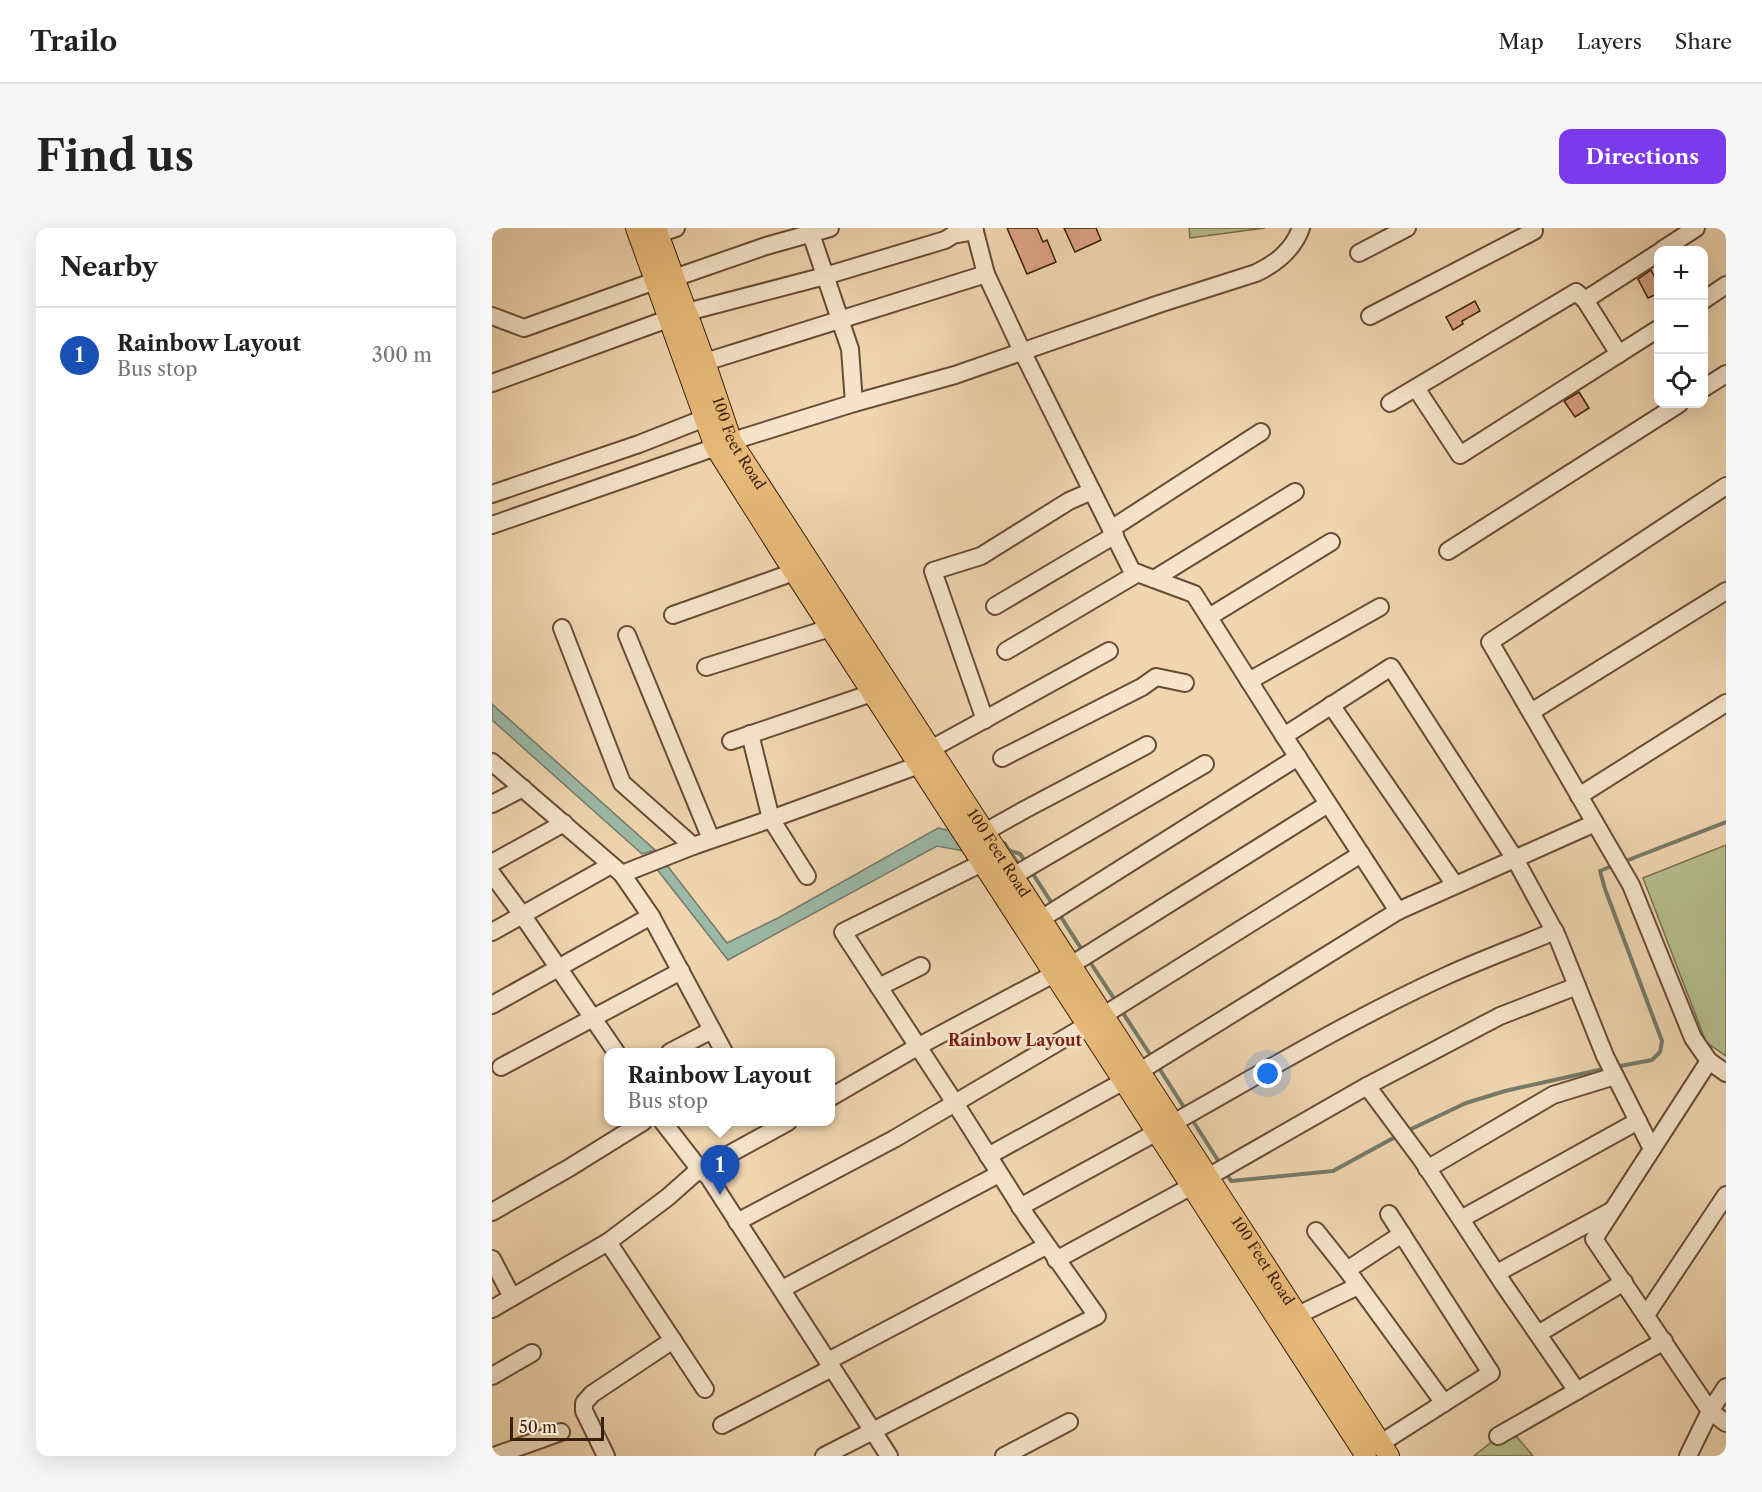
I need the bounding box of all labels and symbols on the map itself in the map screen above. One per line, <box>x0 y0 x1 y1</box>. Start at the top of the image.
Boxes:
street label: 100 Feet Road <box>708 394 770 493</box>
street label: 100 Feet Road <box>963 805 1034 901</box>
district label: Rainbow Layout <box>948 1030 1083 1050</box>
your location <box>1253 1059 1282 1088</box>
pin: 1 <box>700 1146 740 1195</box>
street label: 100 Feet Road <box>1227 1213 1299 1309</box>
scale bar <box>510 1414 604 1442</box>

